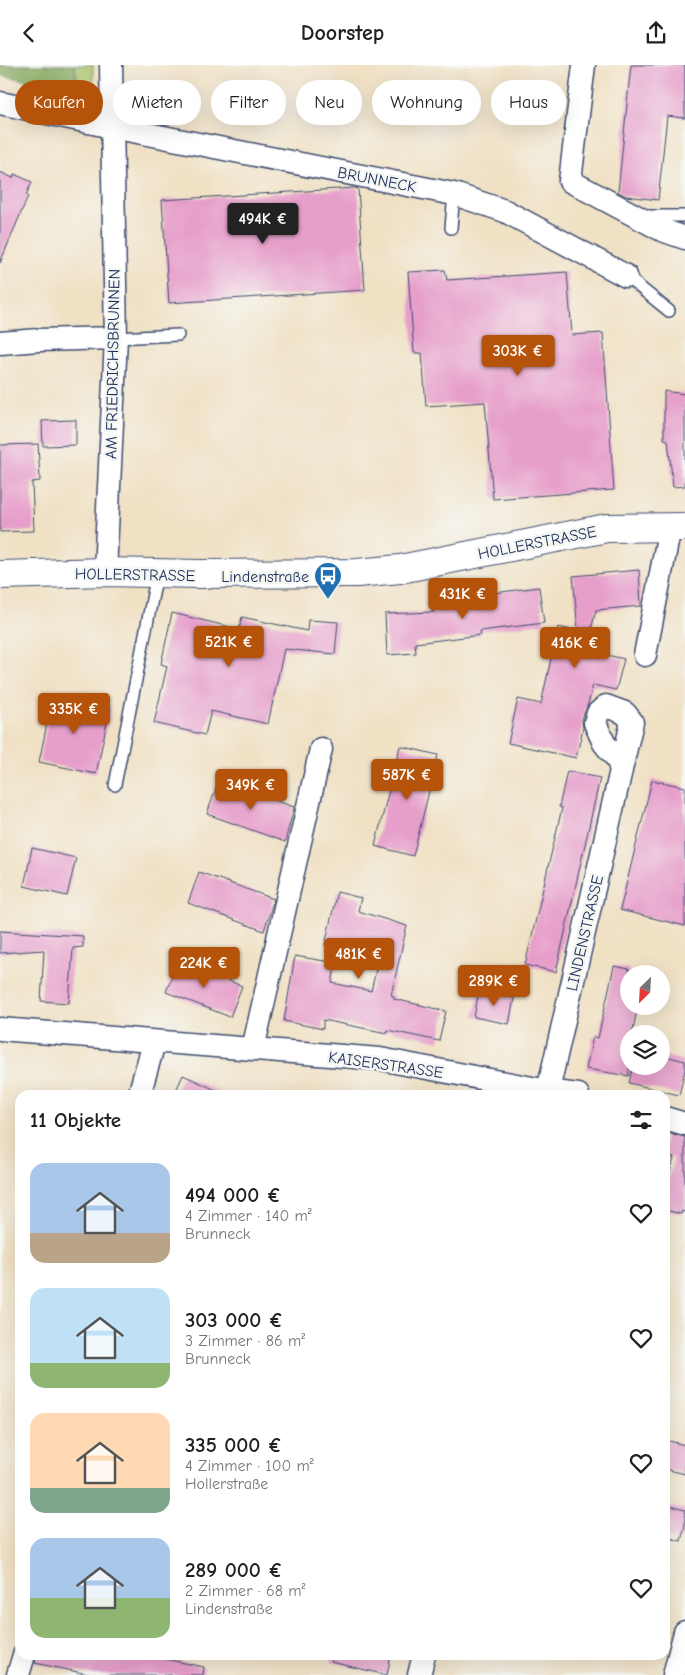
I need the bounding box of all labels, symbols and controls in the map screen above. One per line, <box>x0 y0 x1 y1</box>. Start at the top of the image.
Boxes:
icon: back <box>15 19 43 47</box>
icon: share <box>642 19 670 47</box>
text: Doorstep <box>301 20 384 46</box>
chip: Kaufen <box>15 80 103 125</box>
chip: Mieten <box>113 80 201 125</box>
chip: Filter <box>211 80 286 125</box>
chip: Neu <box>296 80 362 125</box>
chip: Wohnung <box>372 80 481 125</box>
chip: Haus <box>491 80 566 125</box>
street label: BRUNNECK <box>336 164 418 196</box>
pin: 494K € <box>222 203 304 245</box>
text: 494K € <box>238 210 288 228</box>
street label: AM FRIEDRICHSBRUNNEN <box>102 269 124 459</box>
pin: 303K € <box>477 335 559 377</box>
text: 303K € <box>493 342 543 360</box>
street label: HOLLERSTRASSE <box>476 523 598 563</box>
bus stop icon: Lindenstraße <box>313 561 343 600</box>
street label: HOLLERSTRASSE <box>75 565 196 585</box>
place label: Lindenstraße <box>221 568 309 586</box>
pin: 431K € <box>422 577 504 620</box>
text: 431K € <box>439 585 487 603</box>
pin: 521K € <box>188 625 270 668</box>
pin: 416K € <box>534 627 616 669</box>
text: 521K € <box>205 633 253 651</box>
text: 416K € <box>551 634 599 652</box>
pin: 335K € <box>33 693 115 735</box>
text: 335K € <box>49 700 99 718</box>
pin: 587K € <box>366 759 448 801</box>
text: 587K € <box>382 766 432 784</box>
pin: 349K € <box>210 769 292 811</box>
text: 349K € <box>226 776 276 794</box>
street label: LINDENSTRASSE <box>563 873 607 993</box>
pin: 481K € <box>318 937 400 980</box>
text: 481K € <box>335 945 383 963</box>
pin: 224K € <box>163 947 245 989</box>
text: 224K € <box>180 954 228 972</box>
pin: 289K € <box>453 965 535 1007</box>
north arrow <box>620 965 670 1015</box>
map controls <box>620 965 670 1075</box>
text: 289K € <box>469 972 519 990</box>
button: layers <box>620 1025 670 1075</box>
street label: KAISERSTRASSE <box>327 1048 445 1082</box>
icon: filters <box>627 1106 655 1134</box>
text: 11 Objekte <box>30 1108 121 1132</box>
icon: home <box>70 1183 130 1243</box>
text: 494 000 € <box>185 1183 281 1207</box>
icon: heart <box>627 1199 655 1227</box>
text: 4 Zimmer · 140 m² <box>185 1207 312 1225</box>
text: Brunneck <box>185 1225 251 1243</box>
icon: home <box>70 1308 130 1368</box>
text: 303 000 € <box>185 1308 283 1332</box>
icon: heart <box>627 1324 655 1352</box>
text: 3 Zimmer · 86 m² <box>185 1332 305 1350</box>
text: Brunneck <box>185 1350 251 1368</box>
icon: home <box>70 1433 130 1493</box>
text: 335 000 € <box>185 1433 282 1457</box>
icon: heart <box>627 1449 655 1477</box>
text: 4 Zimmer · 100 m² <box>185 1457 314 1475</box>
text: Hollerstraße <box>185 1475 268 1493</box>
icon: home <box>70 1558 130 1618</box>
text: 289 000 € <box>185 1558 283 1582</box>
icon: heart <box>627 1574 655 1602</box>
text: 2 Zimmer · 68 m² <box>185 1582 305 1600</box>
text: Lindenstraße <box>185 1600 273 1618</box>

